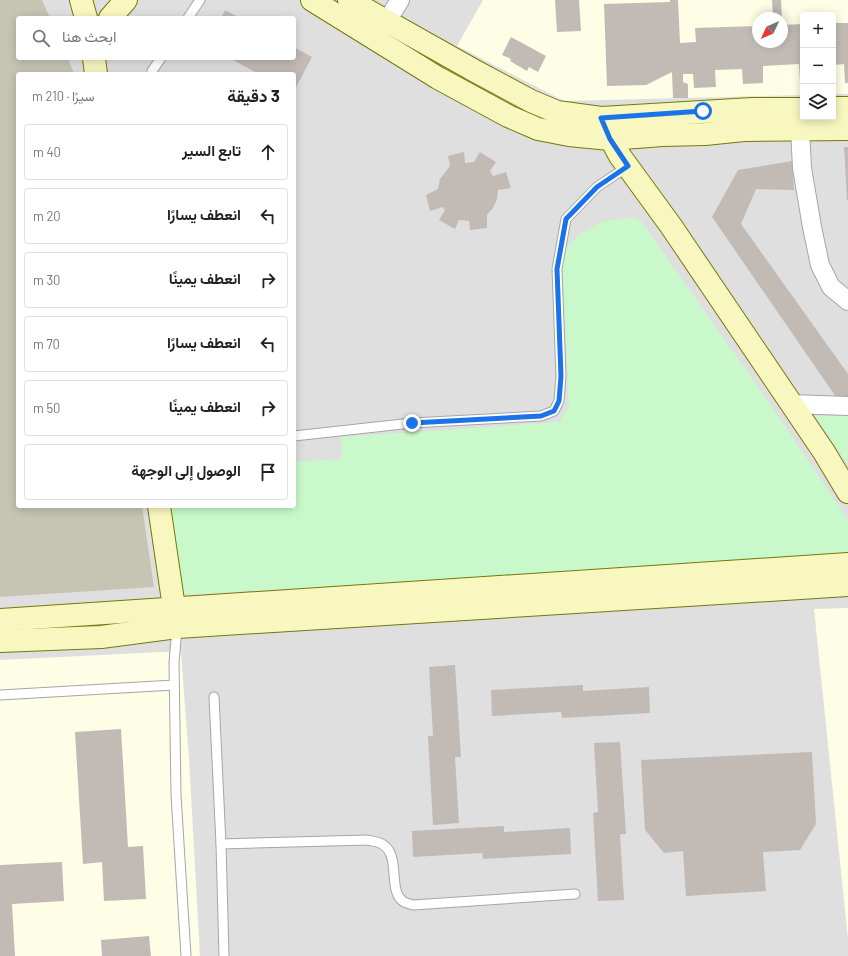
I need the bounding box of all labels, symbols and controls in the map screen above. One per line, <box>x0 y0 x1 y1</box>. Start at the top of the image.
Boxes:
north arrow <box>752 12 788 48</box>
map controls <box>800 12 836 120</box>
button: + <box>800 12 836 48</box>
search box <box>16 16 296 60</box>
icon: search <box>30 27 52 49</box>
text: ابحث هنا <box>62 27 116 45</box>
button: − <box>800 48 836 84</box>
button: layers <box>800 84 836 120</box>
text: 3 دقيقة <box>227 85 280 105</box>
text: سيرًا · 210 m <box>32 88 95 104</box>
route start <box>694 102 712 120</box>
text: تابع السير <box>182 141 241 159</box>
icon: ahead <box>257 141 279 163</box>
text: 40 m <box>33 144 61 160</box>
text: انعطف يسارًا <box>167 205 241 223</box>
icon: left <box>257 205 279 227</box>
text: 20 m <box>33 208 61 224</box>
text: انعطف يمينًا <box>169 269 241 287</box>
icon: right <box>257 269 279 291</box>
text: 30 m <box>33 272 60 288</box>
text: انعطف يسارًا <box>167 333 241 351</box>
icon: left <box>257 333 279 355</box>
text: 70 m <box>33 336 60 352</box>
text: انعطف يمينًا <box>169 397 241 415</box>
icon: right <box>257 397 279 419</box>
text: 50 m <box>33 400 60 416</box>
route end <box>403 414 421 432</box>
text: الوصول إلى الوجهة <box>131 461 241 479</box>
icon: arrive <box>257 461 279 483</box>

